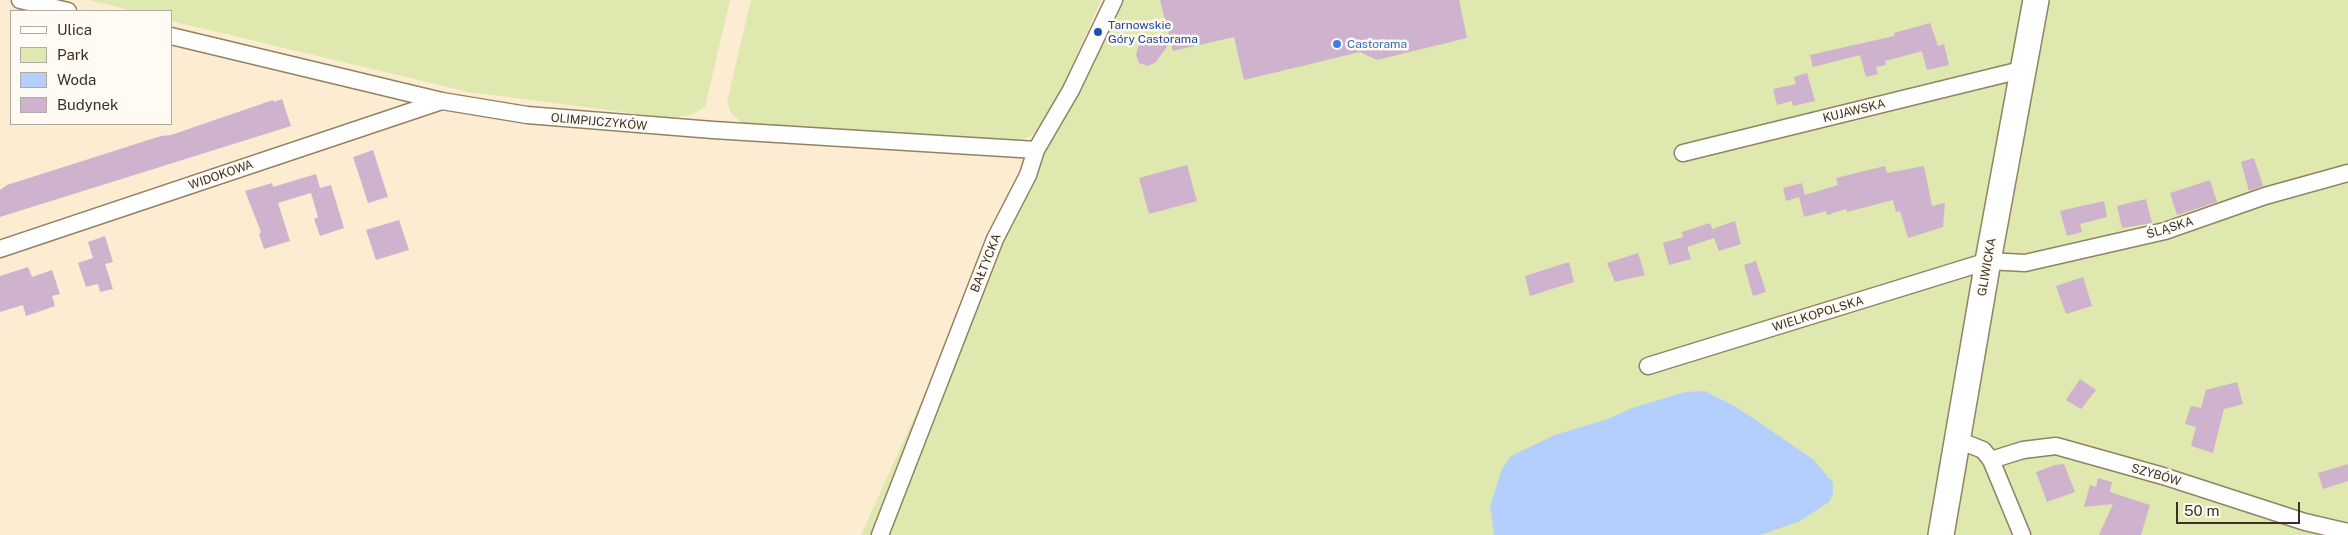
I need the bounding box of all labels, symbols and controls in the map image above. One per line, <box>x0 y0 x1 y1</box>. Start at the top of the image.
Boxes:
legend <box>10 10 172 125</box>
place label: Tarnowskie Góry Castorama <box>1108 18 1198 46</box>
text: Ulica <box>57 21 92 38</box>
marker: Tarnowskie Góry Castorama <box>1092 26 1104 38</box>
place label: Castorama <box>1347 37 1407 51</box>
marker: Castorama <box>1331 38 1343 50</box>
text: Park <box>57 46 89 63</box>
text: Woda <box>57 71 96 88</box>
text: Budynek <box>57 96 118 113</box>
street label: KUJAWSKA <box>1821 96 1887 126</box>
street label: OLIMPIJCZYKÓW <box>550 111 648 133</box>
street label: WIDOKOWA <box>187 157 255 193</box>
street label: ŚLĄSKA <box>2145 214 2195 242</box>
street label: BAŁTYCKA <box>968 232 1004 294</box>
street label: GLIWICKA <box>1975 237 1999 297</box>
street label: WIELKOPOLSKA <box>1771 293 1865 335</box>
street label: SZYBÓW <box>2129 461 2183 489</box>
scale bar <box>2178 492 2302 524</box>
text: 50 m <box>2184 502 2219 519</box>

